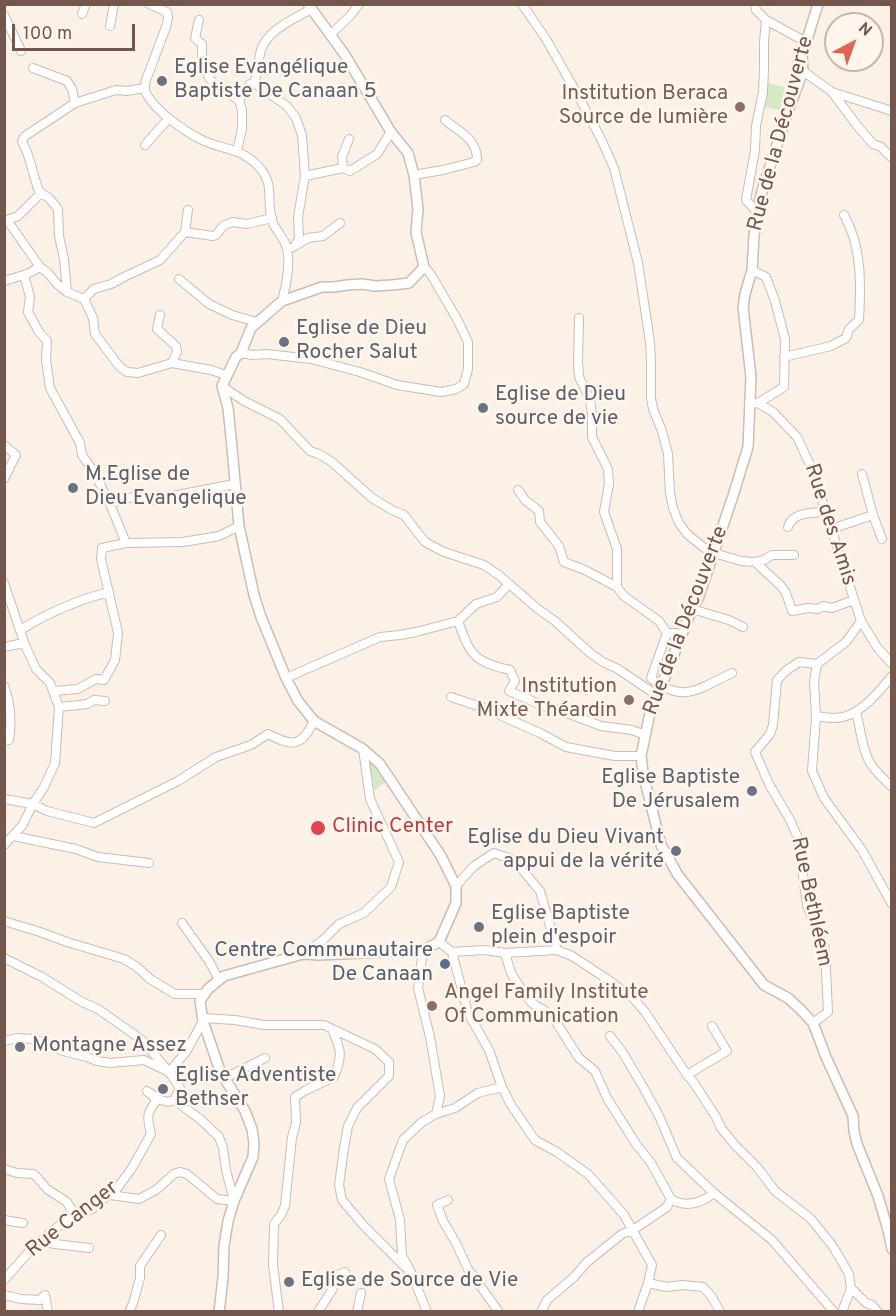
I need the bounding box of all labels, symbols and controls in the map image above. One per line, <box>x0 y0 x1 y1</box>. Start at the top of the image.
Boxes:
scale bar <box>15 12 138 50</box>
north arrow <box>824 12 884 72</box>
text: N <box>854 19 875 41</box>
text: 100 m <box>23 23 72 46</box>
street label: Rue de la Découverte <box>744 34 820 234</box>
place label: Eglise Evangélique Baptiste De Canaan 5 <box>174 56 377 106</box>
marker: Eglise Evangélique Baptiste De Canaan 5 <box>155 74 169 88</box>
place label: Institution Beraca Source de lumière <box>559 82 728 132</box>
marker: Institution Beraca Source de lumière <box>733 100 747 114</box>
place label: Eglise de Dieu Rocher Salut <box>296 317 427 367</box>
marker: Eglise de Dieu Rocher Salut <box>277 335 291 349</box>
place label: Eglise de Dieu source de vie <box>495 383 626 433</box>
marker: Eglise de Dieu source de vie <box>476 401 490 415</box>
street label: Rue des Amis <box>797 461 861 589</box>
place label: M.Eglise de Dieu Evangelique <box>85 463 247 513</box>
marker: M.Eglise de Dieu Evangelique <box>66 481 80 495</box>
street label: Rue de la Découverte <box>639 523 735 719</box>
place label: Institution Mixte Théardin <box>477 675 617 725</box>
marker: Institution Mixte Théardin <box>622 693 636 707</box>
place label: Eglise Baptiste De Jérusalem <box>601 766 740 816</box>
marker: Eglise Baptiste De Jérusalem <box>745 784 759 798</box>
place label: Clinic Center <box>332 815 453 841</box>
marker: Clinic Center <box>309 819 327 837</box>
place label: Eglise du Dieu Vivant appui de la vérité <box>467 826 664 876</box>
street label: Rue Bethléem <box>784 835 836 969</box>
marker: Eglise du Dieu Vivant appui de la vérité <box>669 844 683 858</box>
place label: Eglise Baptiste plein d'espoir <box>491 902 630 952</box>
marker: Eglise Baptiste plein d'espoir <box>472 920 486 934</box>
place label: Centre Communautaire De Canaan <box>214 939 433 989</box>
marker: Centre Communautaire De Canaan <box>438 957 452 971</box>
place label: Angel Family Institute Of Communication <box>444 981 648 1031</box>
marker: Angel Family Institute Of Communication <box>425 999 439 1013</box>
place label: Montagne Assez <box>32 1034 187 1060</box>
marker: Montagne Assez <box>13 1040 27 1054</box>
place label: Eglise Adventiste Bethser <box>175 1064 336 1114</box>
marker: Eglise Adventiste Bethser <box>156 1082 170 1096</box>
street label: Rue Canger <box>22 1176 124 1264</box>
place label: Eglise de Source de Vie <box>301 1269 518 1295</box>
marker: Eglise de Source de Vie <box>282 1275 296 1289</box>

